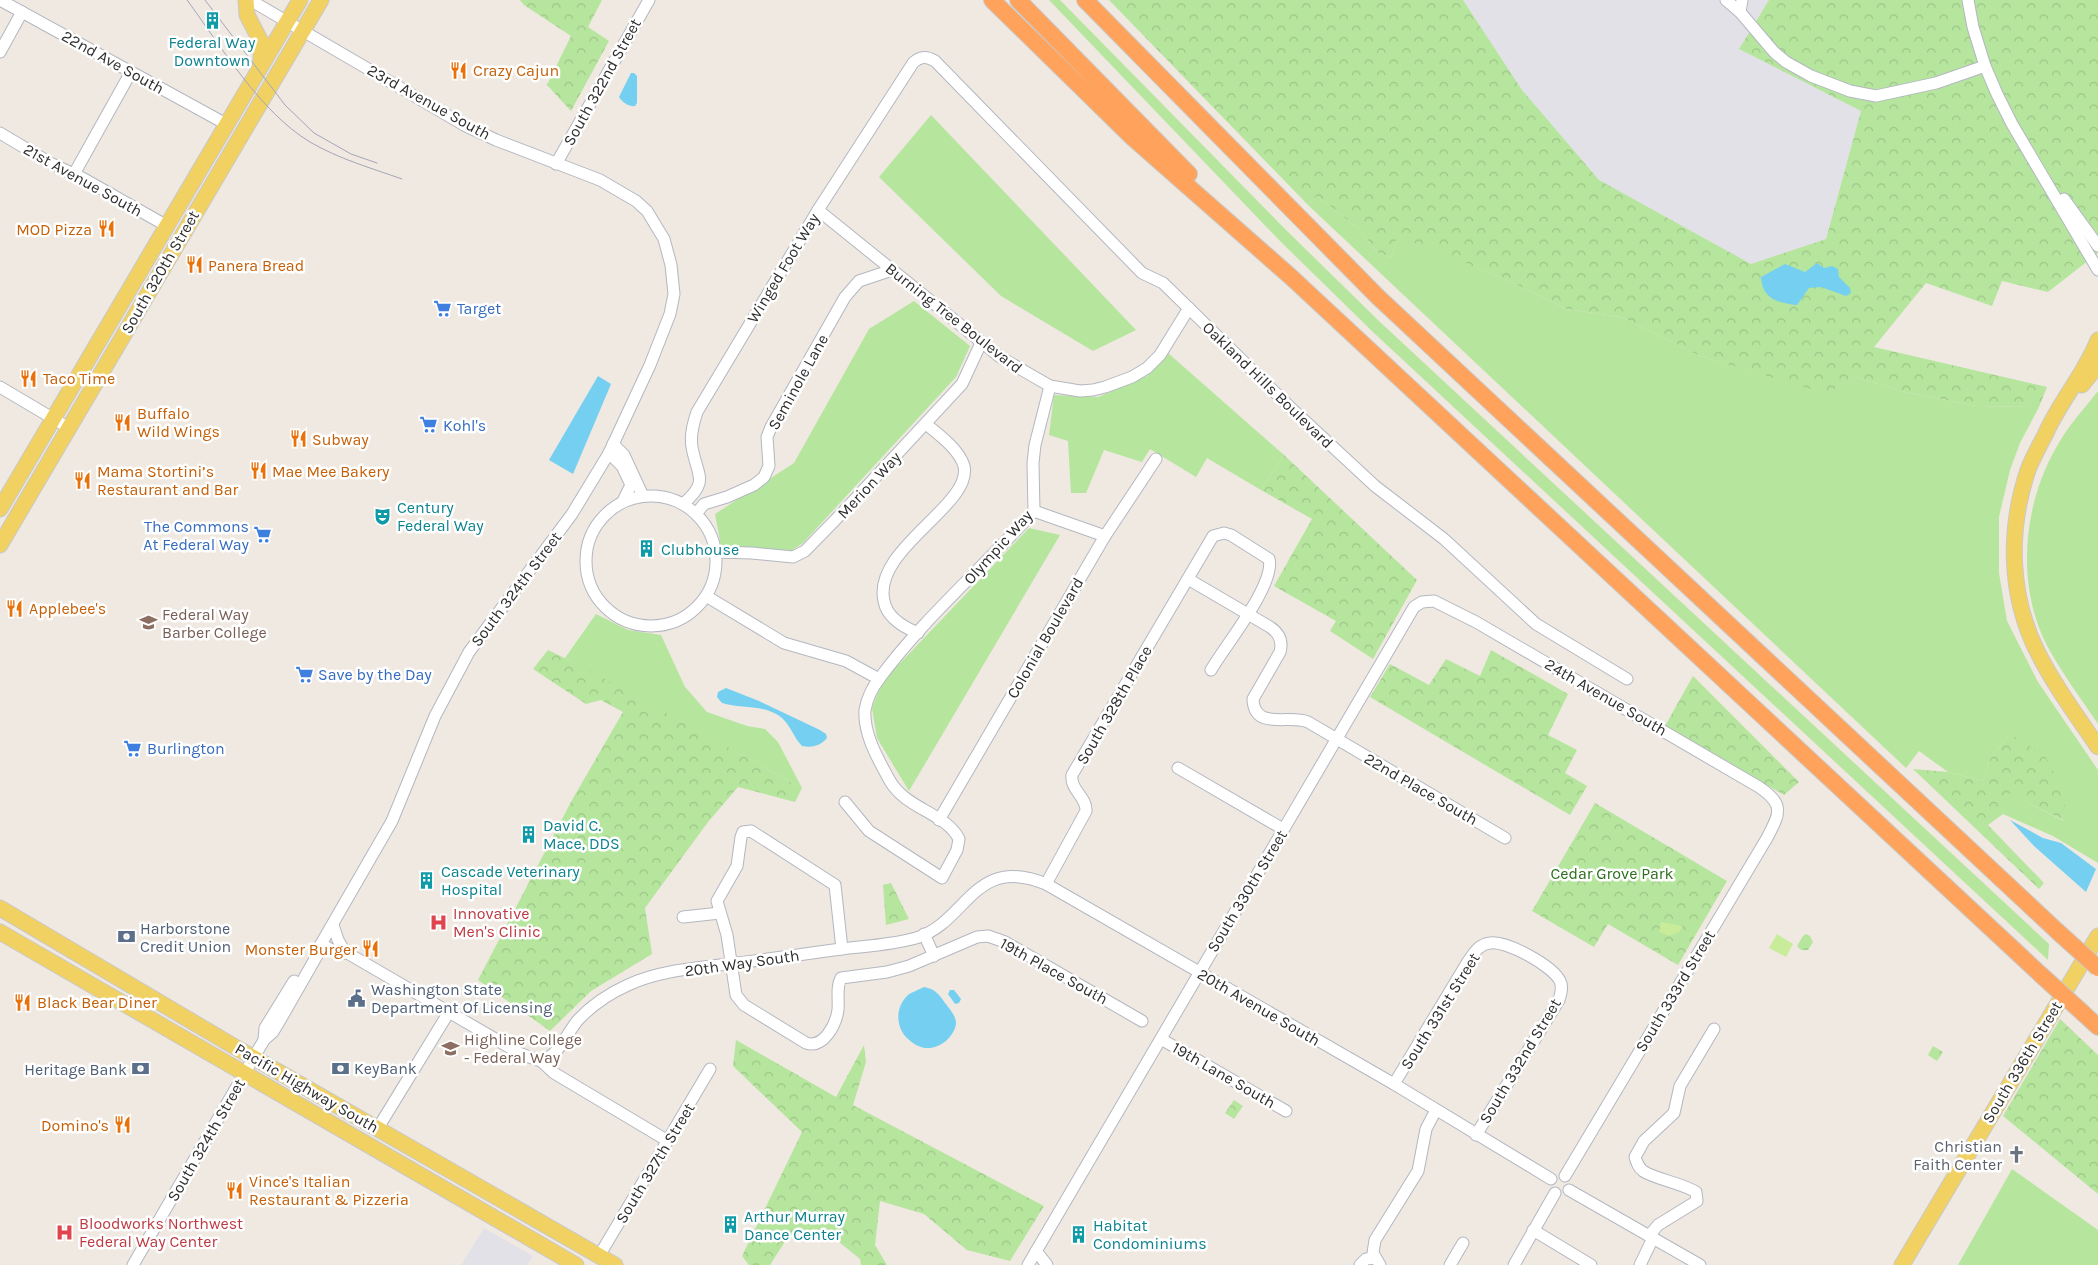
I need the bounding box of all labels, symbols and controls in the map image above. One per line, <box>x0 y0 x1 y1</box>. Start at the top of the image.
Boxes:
building icon: Federal Way Downtown <box>202 11 222 31</box>
street label: South 322nd Street <box>559 15 645 149</box>
street label: 22nd Ave South <box>58 26 168 98</box>
place label: Federal Way Downtown <box>169 33 256 70</box>
street label: 23rd Avenue South <box>364 60 494 144</box>
restaurant icon: Crazy Cajun <box>449 60 469 80</box>
place label: Crazy Cajun <box>473 61 559 80</box>
street label: 21st Avenue South <box>20 139 146 221</box>
street label: South 320th Street <box>117 207 203 337</box>
street label: Winged Foot Way <box>743 209 823 326</box>
restaurant icon: MOD Pizza <box>96 219 116 239</box>
place label: MOD Pizza <box>16 220 92 239</box>
restaurant icon: Panera Bread <box>184 255 204 275</box>
place label: Panera Bread <box>208 256 304 275</box>
street label: Burning Tree Boulevard <box>882 259 1026 377</box>
supermarket icon: Target <box>433 298 453 318</box>
place label: Target <box>457 299 501 318</box>
street label: Oakland Hills Boulevard <box>1199 318 1337 452</box>
street label: Seminole Lane <box>764 331 832 433</box>
restaurant icon: Taco Time <box>19 368 39 388</box>
place label: Taco Time <box>43 369 115 388</box>
place label: Buffalo Wild Wings <box>137 404 220 441</box>
restaurant icon: Buffalo Wild Wings <box>113 412 133 432</box>
supermarket icon: Kohl's <box>419 415 439 435</box>
place label: Kohl's <box>443 416 486 435</box>
restaurant icon: Subway <box>288 429 308 449</box>
place label: Subway <box>312 430 369 449</box>
street label: Merion Way <box>833 447 905 522</box>
restaurant icon: Mae Mee Bakery <box>248 461 268 481</box>
place label: Mama Stortini’s Restaurant and Bar <box>97 462 238 499</box>
place label: Mae Mee Bakery <box>272 462 390 481</box>
restaurant icon: Mama Stortini’s Restaurant and Bar <box>73 470 93 490</box>
place label: Century Federal Way <box>397 498 484 535</box>
theatre icon: Century Federal Way <box>373 506 393 526</box>
street label: Olympic Way <box>960 506 1037 588</box>
place label: The Commons At Federal Way <box>143 517 250 554</box>
supermarket icon: The Commons At Federal Way <box>253 525 273 545</box>
street label: South 324th Street <box>467 528 565 650</box>
building icon: Clubhouse <box>637 539 657 559</box>
place label: Clubhouse <box>661 540 739 559</box>
street label: Colonial Boulevard <box>1003 574 1087 702</box>
restaurant icon: Applebee's <box>5 598 25 618</box>
place label: Applebee's <box>29 599 106 618</box>
place label: Federal Way Barber College <box>162 605 267 642</box>
school or university icon: Federal Way Barber College <box>138 613 158 633</box>
street label: South 328th Place <box>1072 642 1156 768</box>
street label: 24th Avenue South <box>1542 654 1670 740</box>
supermarket icon: Save by the Day <box>294 664 314 684</box>
place label: Save by the Day <box>318 665 432 684</box>
supermarket icon: Burlington <box>123 738 143 758</box>
place label: Burlington <box>147 739 225 758</box>
street label: 22nd Place South <box>1361 749 1481 829</box>
place label: David C. Mace, DDS <box>543 816 620 853</box>
building icon: David C. Mace, DDS <box>519 824 539 844</box>
street label: South 330th Street <box>1203 826 1291 956</box>
place label: Cascade Veterinary Hospital <box>441 862 580 899</box>
park label: Cedar Grove Park <box>1550 864 1674 883</box>
building icon: Cascade Veterinary Hospital <box>417 870 437 890</box>
place label: Innovative Men's Clinic <box>453 904 541 941</box>
hospital icon: Innovative Men's Clinic <box>429 912 449 932</box>
place label: Harborstone Credit Union <box>140 919 231 956</box>
bank icon: Harborstone Credit Union <box>116 927 136 947</box>
street label: South 333rd Street <box>1631 927 1719 1055</box>
street label: 19th Place South <box>997 934 1111 1008</box>
restaurant icon: Monster Burger <box>361 939 381 959</box>
place label: Monster Burger <box>245 940 357 959</box>
street label: 20th Way South <box>683 946 801 980</box>
street label: South 331st Street <box>1396 949 1484 1073</box>
street label: 20th Avenue South <box>1194 964 1324 1050</box>
place label: Washington State Department Of Licensing <box>371 980 552 1017</box>
public building icon: Washington State Department Of Licensing <box>347 988 367 1008</box>
restaurant icon: Black Bear Diner <box>13 992 33 1012</box>
place label: Black Bear Diner <box>37 993 157 1012</box>
street label: South 332nd Street <box>1475 995 1565 1127</box>
street label: South 336th Street <box>1978 998 2066 1126</box>
place label: Highline College - Federal Way <box>464 1030 582 1067</box>
school or university icon: Highline College - Federal Way <box>440 1038 460 1058</box>
street label: 19th Lane South <box>1169 1038 1279 1112</box>
street label: Pacific Highway South <box>232 1039 382 1137</box>
bank icon: KeyBank <box>330 1058 350 1078</box>
bank icon: Heritage Bank <box>131 1059 151 1079</box>
place label: KeyBank <box>354 1059 417 1078</box>
place label: Heritage Bank <box>24 1060 127 1079</box>
street label: South 324th Street <box>163 1075 249 1205</box>
street label: South 327th Street <box>612 1099 698 1227</box>
restaurant icon: Domino's <box>113 1115 133 1135</box>
place label: Domino's <box>41 1116 109 1135</box>
place label: Christian Faith Center <box>1913 1137 2002 1174</box>
church icon: Christian Faith Center <box>2006 1145 2026 1165</box>
place label: Vince's Italian Restaurant & Pizzeria <box>249 1172 409 1209</box>
restaurant icon: Vince's Italian Restaurant & Pizzeria <box>225 1180 245 1200</box>
place label: Arthur Murray Dance Center <box>744 1207 846 1244</box>
place label: Bloodworks Northwest Federal Way Center <box>79 1214 243 1251</box>
building icon: Arthur Murray Dance Center <box>720 1215 740 1235</box>
place label: Habitat Condominiums <box>1093 1216 1207 1253</box>
hospital icon: Bloodworks Northwest Federal Way Center <box>55 1222 75 1242</box>
building icon: Habitat Condominiums <box>1069 1224 1089 1244</box>

